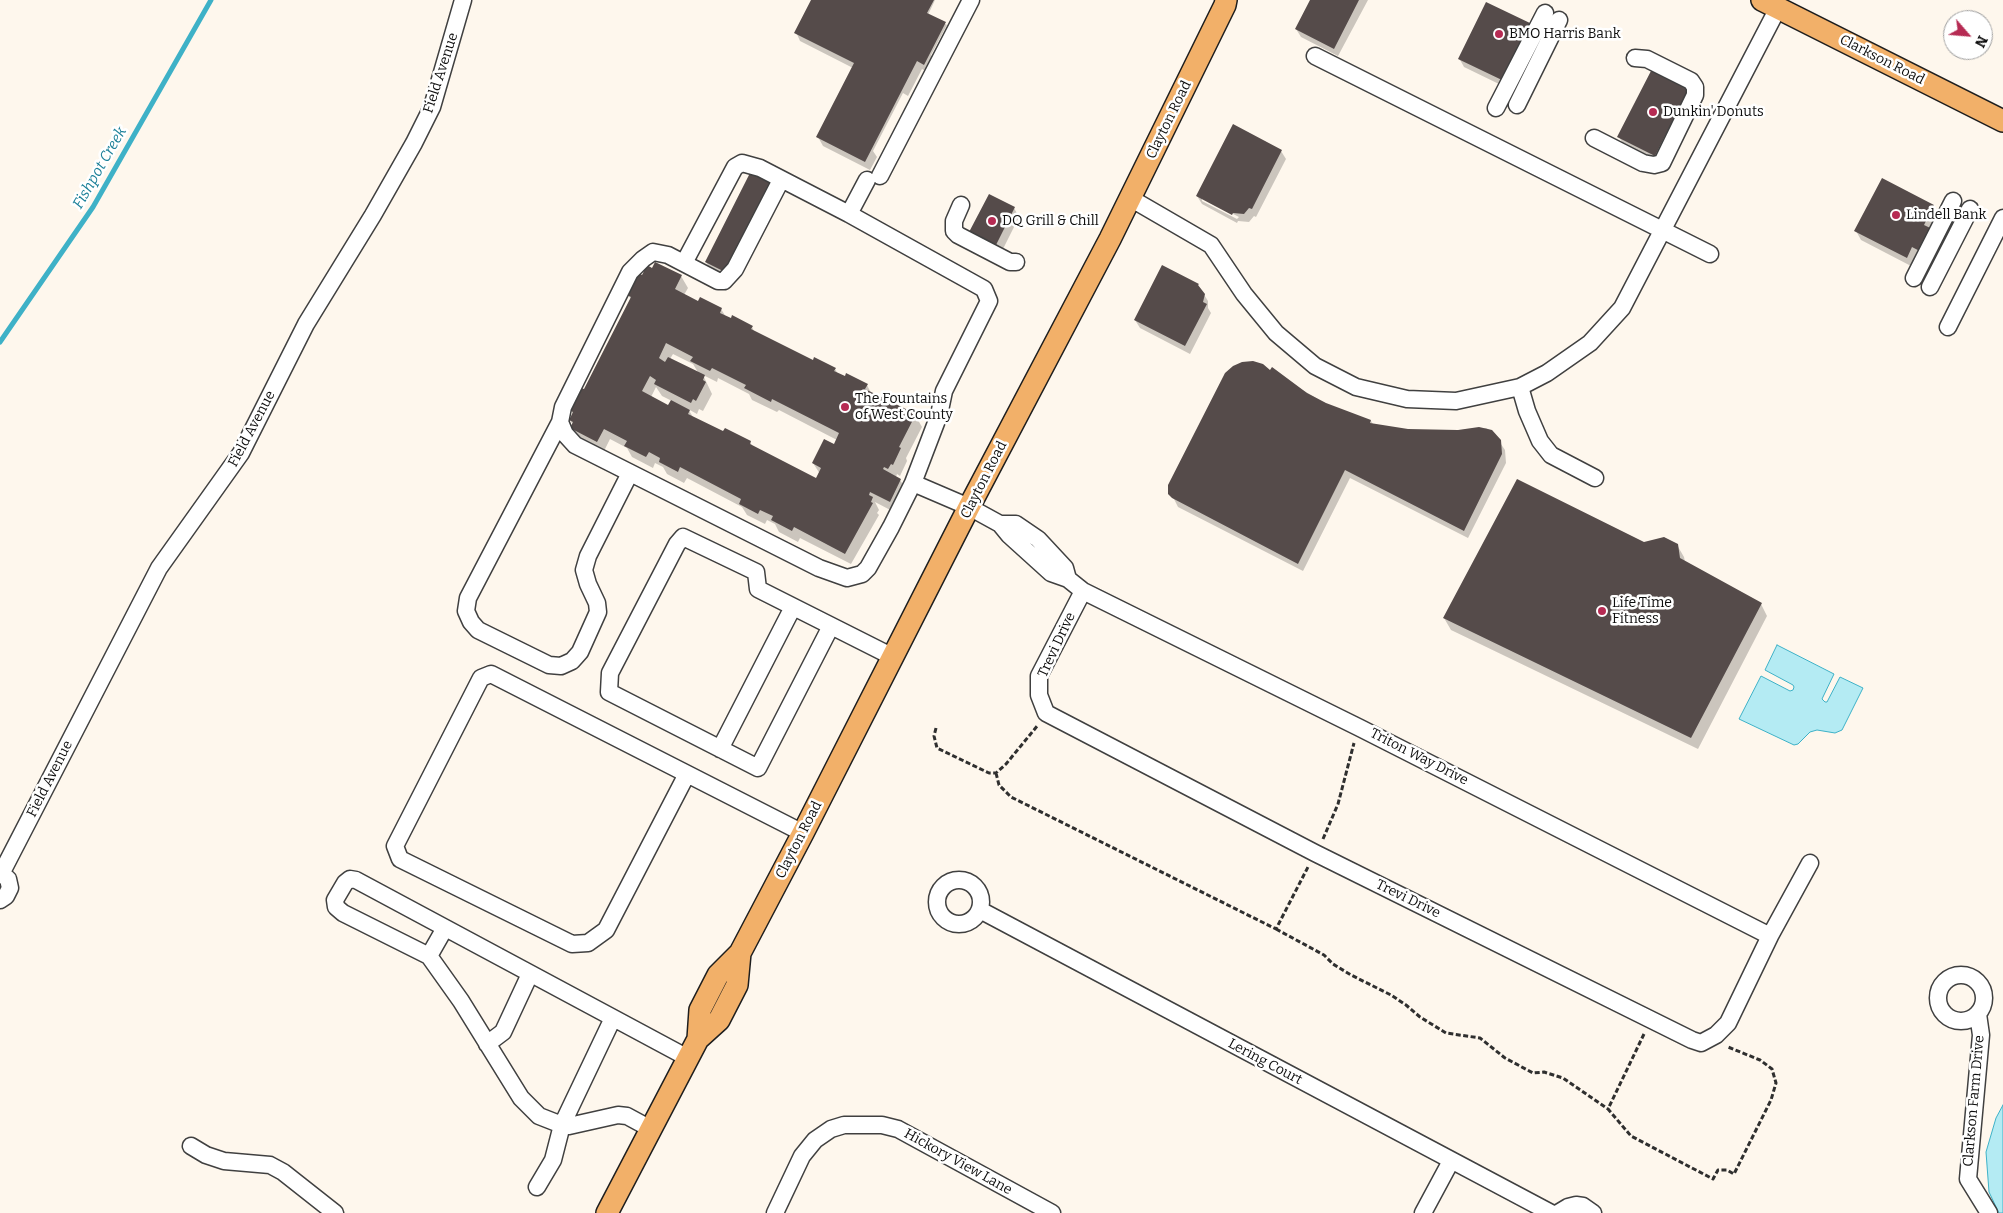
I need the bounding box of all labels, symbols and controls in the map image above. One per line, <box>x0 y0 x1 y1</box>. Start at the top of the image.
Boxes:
north arrow <box>1943 10 1993 60</box>
place label: BMO Harris Bank <box>1509 26 1621 42</box>
marker: BMO Harris Bank <box>1493 28 1505 40</box>
street label: Field Avenue <box>420 31 462 115</box>
street label: Clarkson Road <box>1837 31 1927 89</box>
text: N <box>1971 33 1991 50</box>
street label: Clayton Road <box>1143 78 1195 162</box>
place label: Dunkin' Donuts <box>1663 104 1764 120</box>
marker: Dunkin' Donuts <box>1647 106 1659 118</box>
water label: Fishpot Creek <box>69 124 131 212</box>
place label: Lindell Bank <box>1906 207 1987 223</box>
marker: Lindell Bank <box>1890 209 1902 221</box>
place label: DQ Grill & Chill <box>1002 213 1099 229</box>
marker: DQ Grill & Chill <box>986 215 998 227</box>
street label: Field Avenue <box>225 388 279 470</box>
place label: The Fountains of West County <box>855 391 953 424</box>
marker: The Fountains of West County <box>839 401 851 413</box>
street label: Clayton Road <box>957 438 1011 522</box>
place label: Life Time Fitness <box>1612 595 1672 628</box>
marker: Life Time Fitness <box>1596 605 1608 617</box>
street label: Trevi Drive <box>1035 610 1079 680</box>
street label: Triton Way Drive <box>1367 725 1471 789</box>
street label: Field Avenue <box>23 738 77 820</box>
street label: Clayton Road <box>772 798 826 882</box>
street label: Trevi Drive <box>1373 876 1443 922</box>
street label: Lering Court <box>1225 1035 1305 1089</box>
street label: Clarkson Farm Drive <box>1960 1035 1988 1167</box>
street label: Hickory View Lane <box>901 1125 1015 1199</box>

